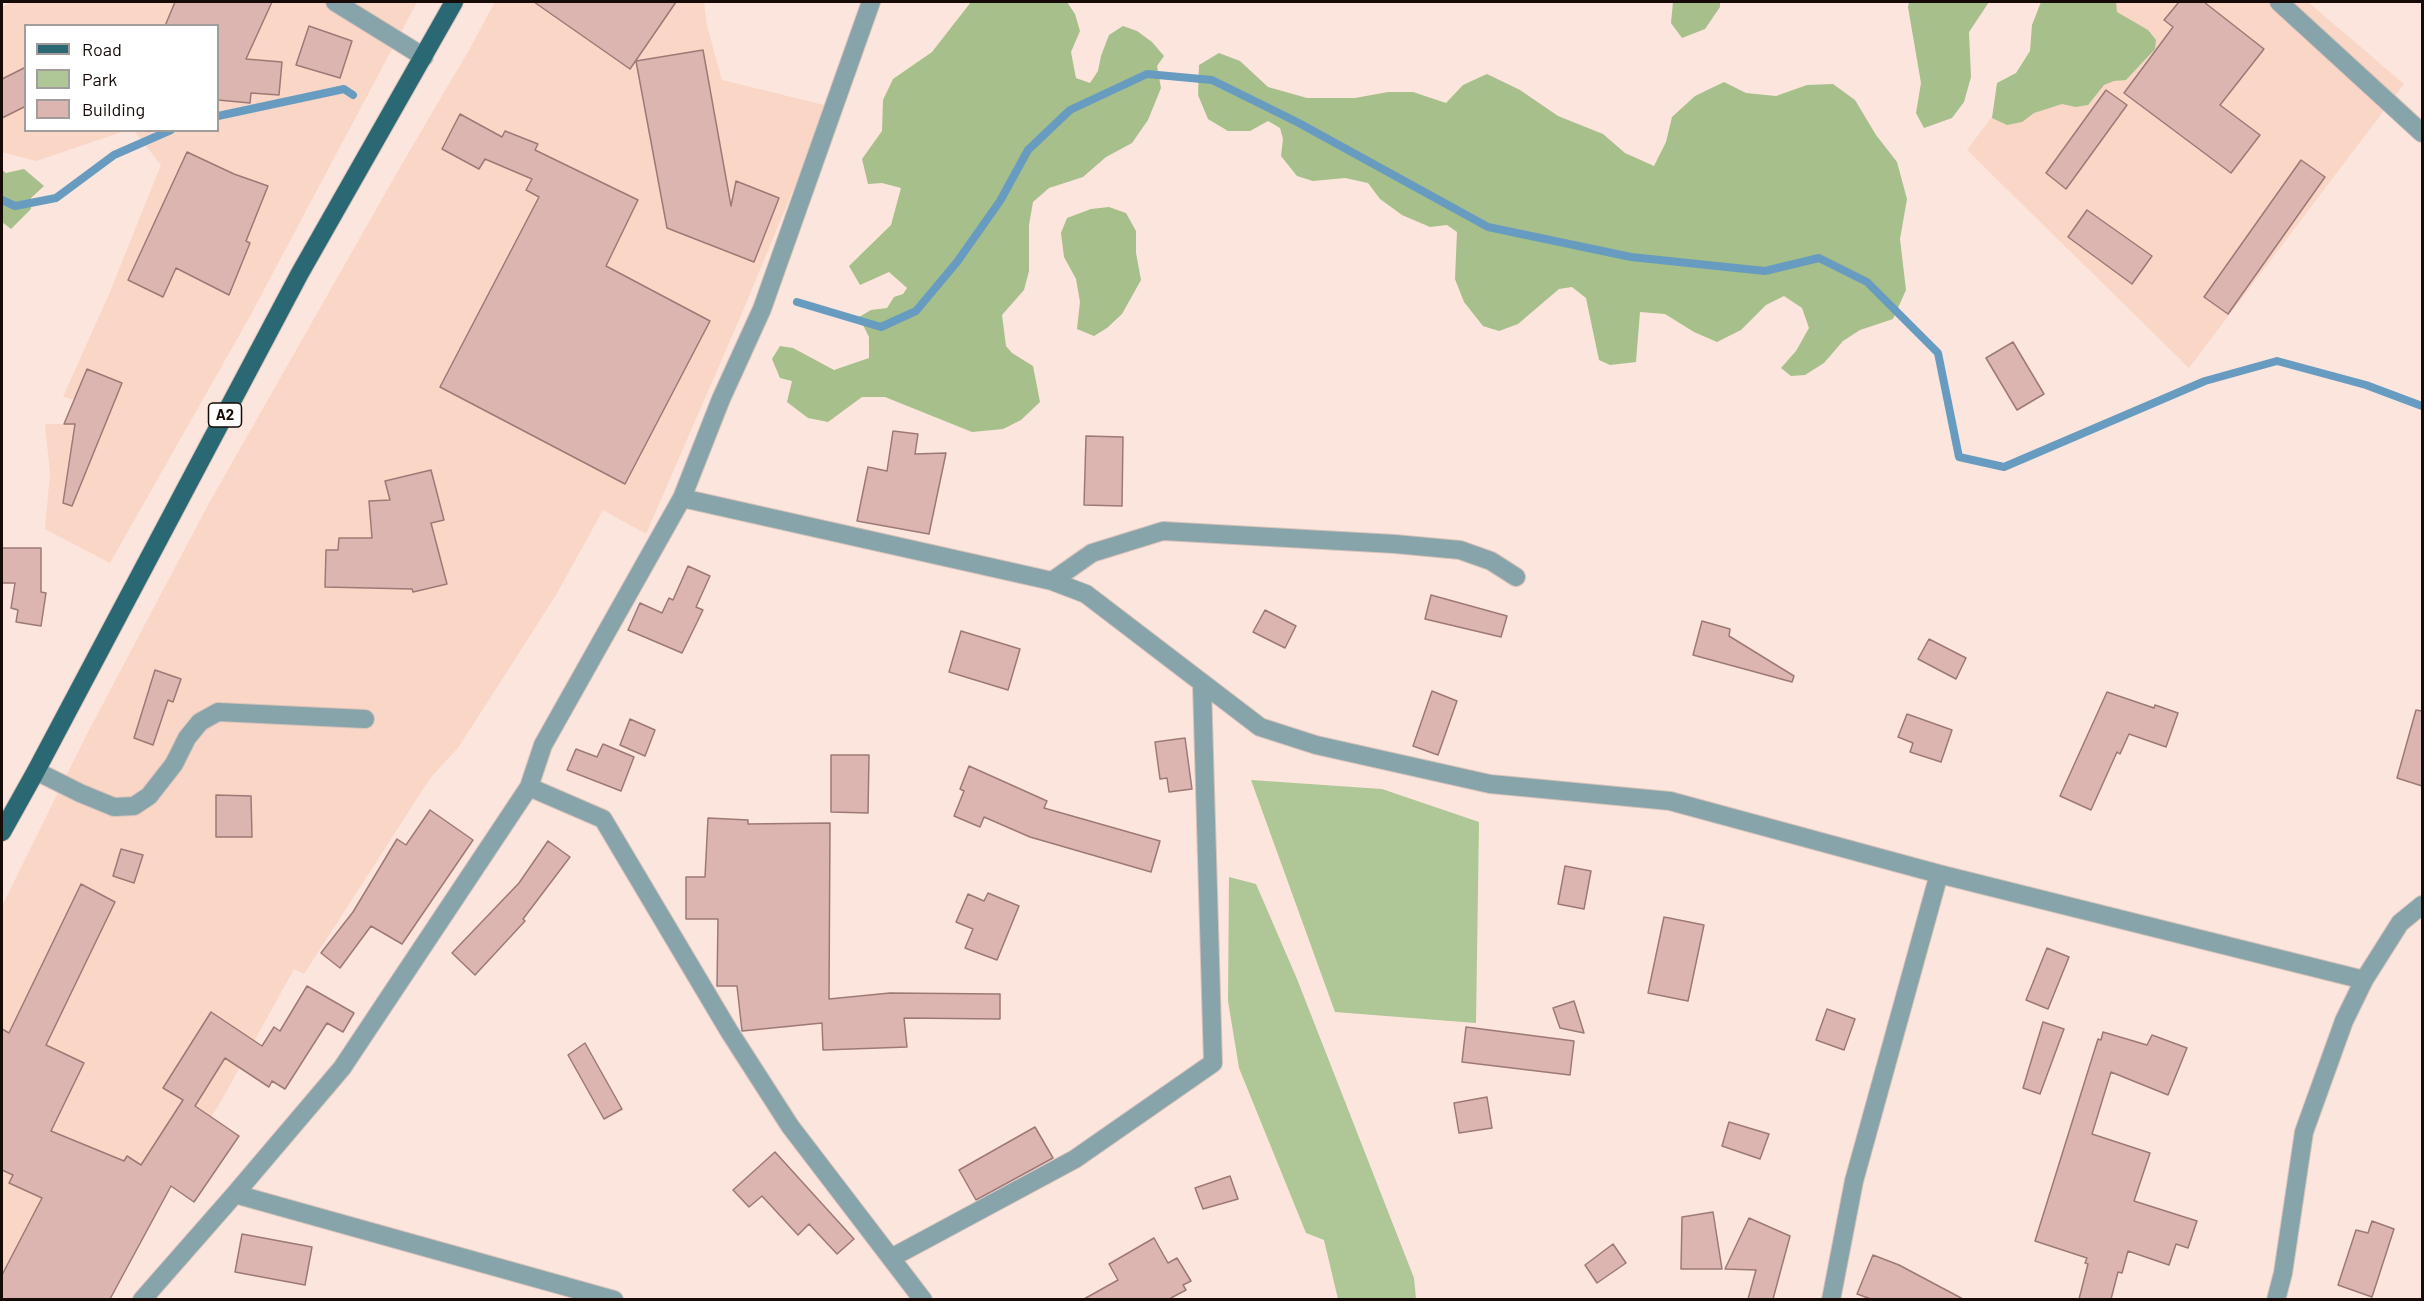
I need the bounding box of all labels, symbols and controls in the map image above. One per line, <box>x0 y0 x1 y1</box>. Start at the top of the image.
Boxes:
legend <box>24 24 219 132</box>
text: Road <box>82 38 122 60</box>
text: Park <box>82 68 117 90</box>
text: Building <box>82 98 145 120</box>
road number: A2 <box>208 403 242 427</box>

